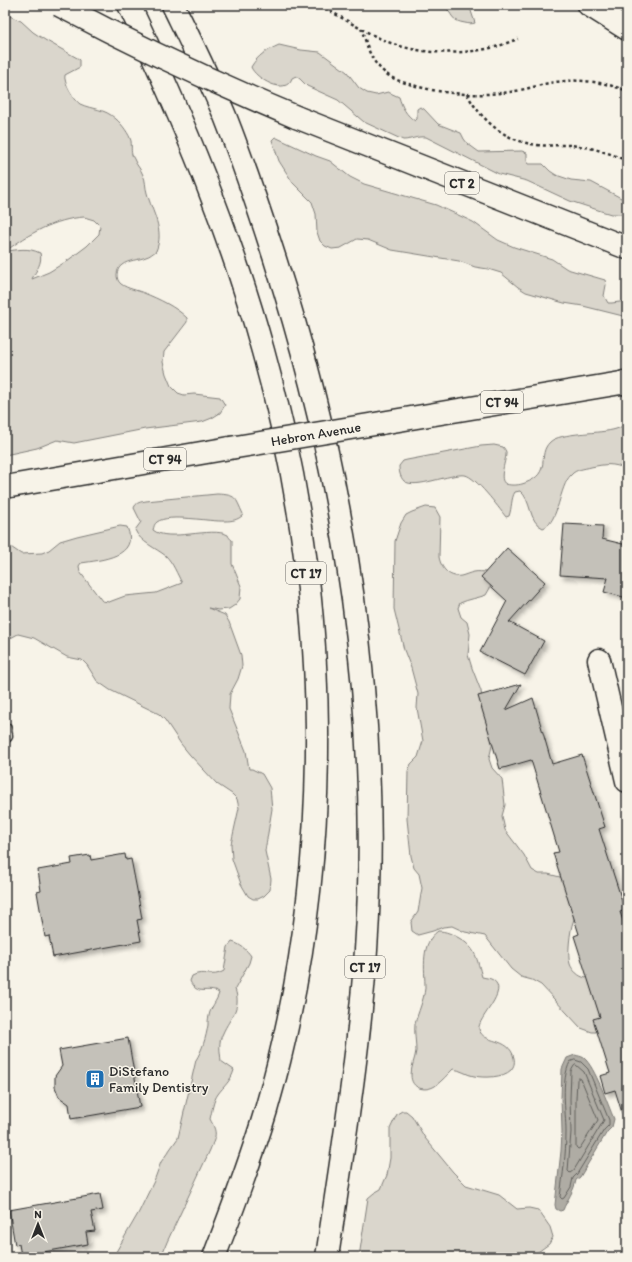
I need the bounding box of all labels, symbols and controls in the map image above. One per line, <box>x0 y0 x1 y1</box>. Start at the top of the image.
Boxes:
road number: CT 2 <box>445 172 479 194</box>
road number: CT 94 <box>481 391 523 413</box>
street label: Hebron Avenue <box>270 418 362 450</box>
road number: CT 94 <box>144 448 186 470</box>
road number: CT 17 <box>286 562 326 584</box>
road number: CT 17 <box>345 956 385 978</box>
place label: DiStefano Family Dentistry <box>109 1063 209 1096</box>
building icon: DiStefano Family Dentistry <box>84 1068 106 1090</box>
north arrow <box>18 1204 58 1244</box>
text: N <box>34 1208 42 1221</box>

